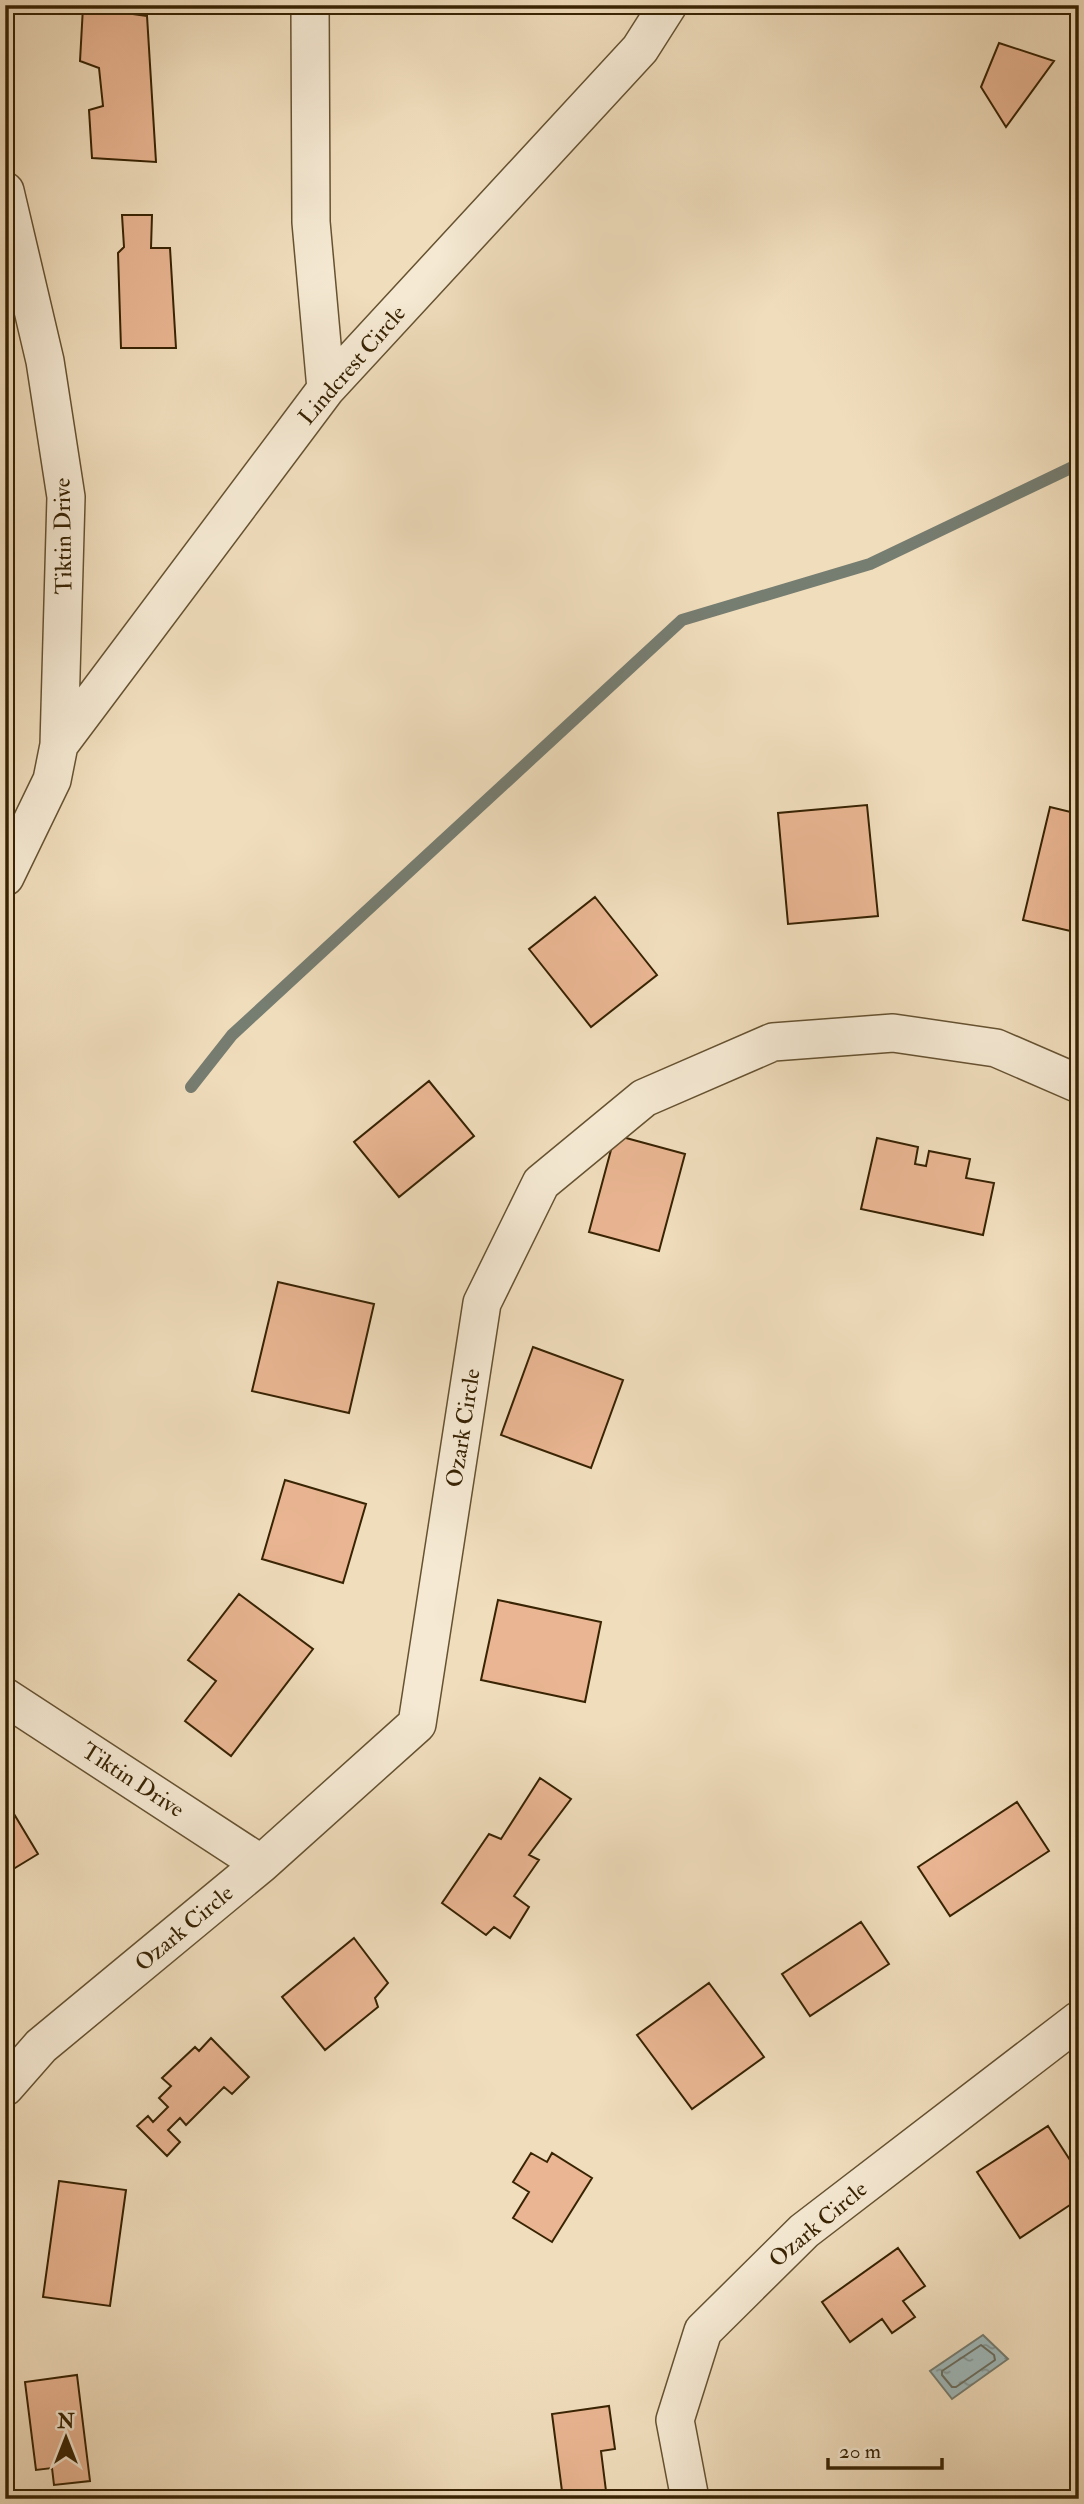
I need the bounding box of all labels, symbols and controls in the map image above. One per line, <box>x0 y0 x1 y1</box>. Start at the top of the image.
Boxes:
street label: Lindcrest Circle <box>292 299 412 431</box>
street label: Tiktin Drive <box>47 477 79 595</box>
street label: Ozark Circle <box>439 1366 487 1489</box>
street label: Tiktin Drive <box>76 1736 190 1824</box>
street label: Ozark Circle <box>129 1878 239 1978</box>
street label: Ozark Circle <box>763 2174 873 2274</box>
north arrow <box>32 2402 102 2472</box>
text: N <box>56 2410 75 2434</box>
scale bar <box>828 2427 942 2471</box>
text: 20 m <box>839 2438 881 2465</box>

